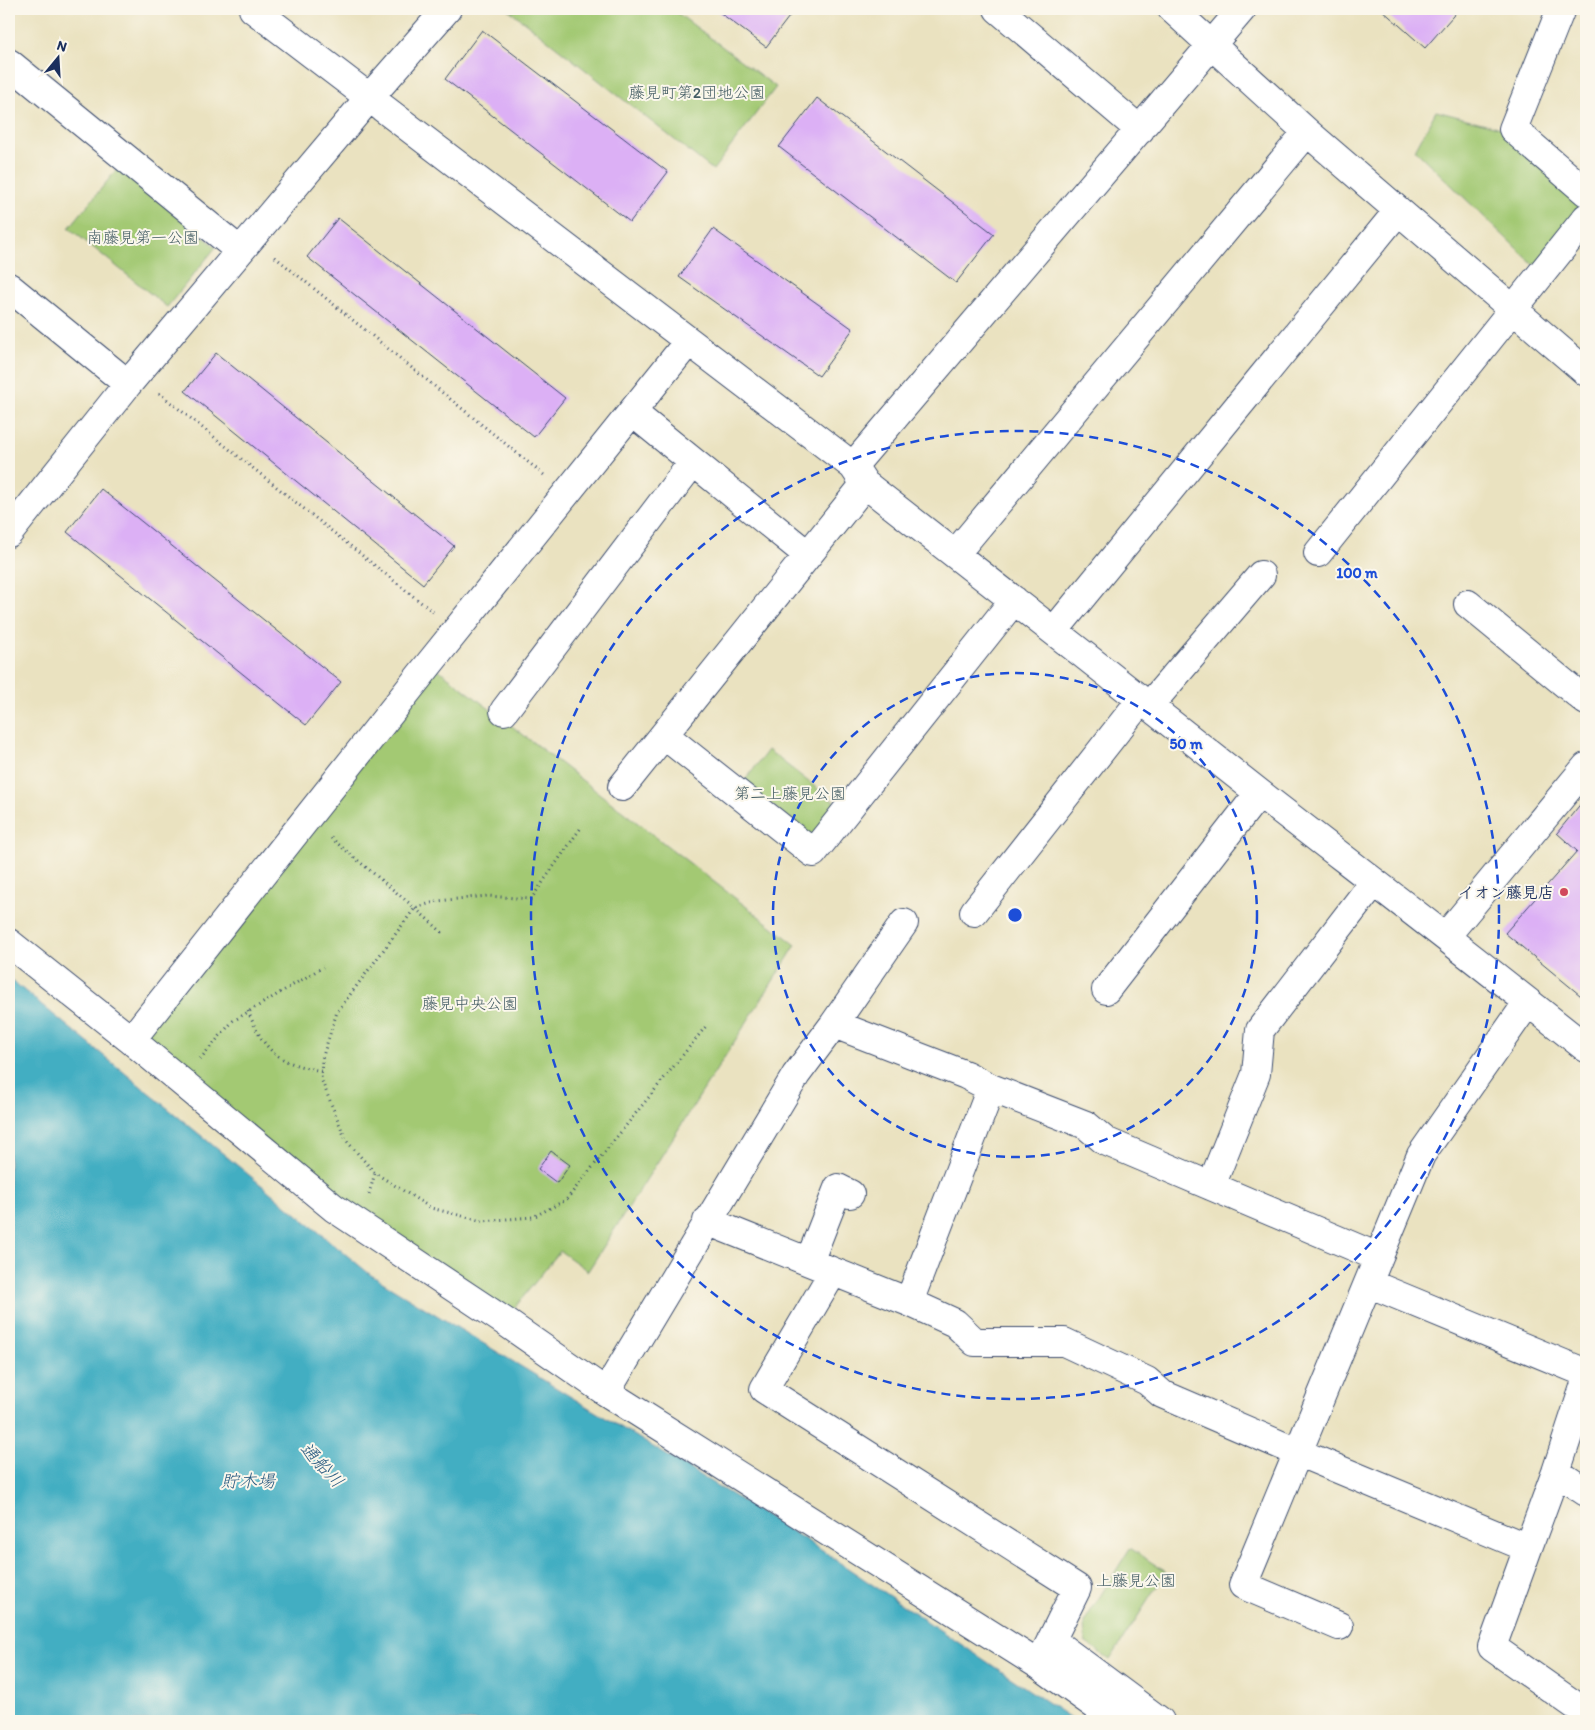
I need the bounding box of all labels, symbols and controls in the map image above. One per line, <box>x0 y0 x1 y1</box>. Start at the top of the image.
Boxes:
north arrow <box>32 32 82 82</box>
text: N <box>55 37 69 56</box>
park label: 藤見町第2団地公園 <box>629 83 765 102</box>
park label: 南藤見第一公園 <box>87 228 199 247</box>
text: 100 m <box>1336 564 1378 582</box>
text: 50 m <box>1169 735 1203 753</box>
park label: 第二上藤見公園 <box>734 784 846 803</box>
place label: イオン藤見店 <box>1458 883 1554 902</box>
marker: イオン藤見店 <box>1558 886 1570 898</box>
centre of rings <box>1006 906 1024 924</box>
park label: 藤見中央公園 <box>422 994 518 1013</box>
water label: 通船川 <box>296 1438 348 1492</box>
water label: 貯木場 <box>221 1470 277 1492</box>
park label: 上藤見公園 <box>1096 1571 1176 1590</box>

